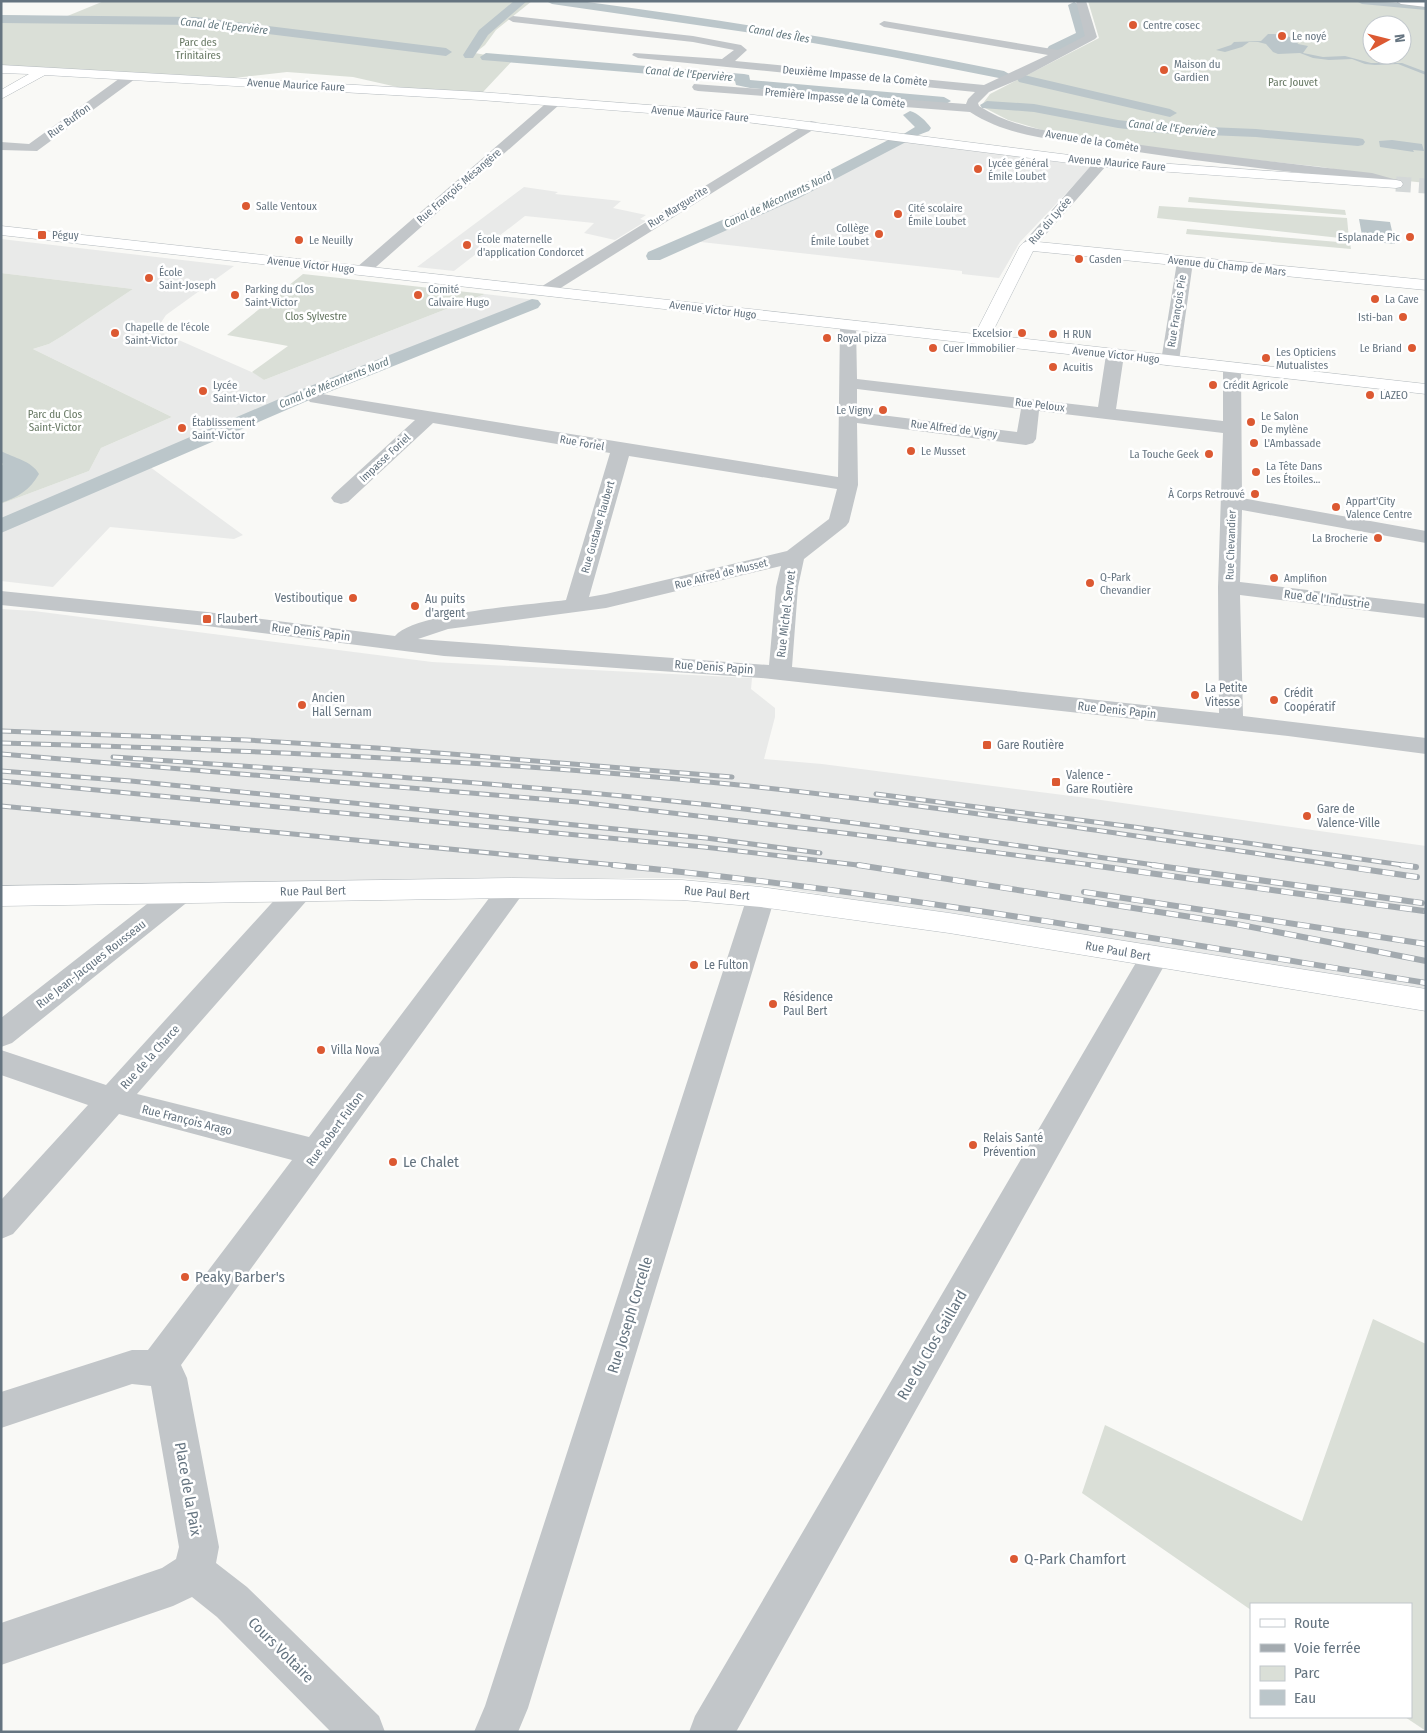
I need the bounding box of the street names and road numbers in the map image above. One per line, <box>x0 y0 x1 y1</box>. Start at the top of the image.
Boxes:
street label: Deuxième Impasse de la Comète <box>782 63 928 89</box>
street label: Avenue Maurice Faure <box>247 76 345 94</box>
street label: Première Impasse de la Comète <box>764 85 906 111</box>
street label: Rue Buffon <box>45 101 93 141</box>
street label: Avenue Maurice Faure <box>651 103 749 125</box>
street label: Avenue de la Comète <box>1044 127 1140 155</box>
street label: Rue François Mésangère <box>414 146 504 226</box>
street label: Avenue Maurice Faure <box>1068 152 1166 174</box>
street label: Rue Marguerite <box>646 183 710 231</box>
street label: Rue du Lycée <box>1026 195 1074 247</box>
street label: Avenue du Champ de Mars <box>1167 253 1287 279</box>
street label: Avenue Victor Hugo <box>267 254 355 276</box>
street label: Rue François Pie <box>1165 274 1189 348</box>
street label: Avenue Victor Hugo <box>669 298 757 322</box>
street label: Avenue Victor Hugo <box>1072 344 1160 366</box>
street label: Rue Peloux <box>1014 396 1066 415</box>
street label: Rue Alfred de Vigny <box>910 417 998 441</box>
street label: Impasse Foriel <box>357 431 413 485</box>
street label: Rue Foriel <box>559 433 605 453</box>
street label: Rue Gustave Flaubert <box>579 479 618 575</box>
street label: Rue Chevandier <box>1223 509 1239 580</box>
street label: Rue Alfred de Musset <box>673 556 769 592</box>
street label: Rue Michel Servet <box>774 570 798 658</box>
street label: Rue de l'Industrie <box>1283 587 1371 611</box>
street label: Rue Denis Papin <box>271 620 351 644</box>
street label: Rue Denis Papin <box>674 657 754 677</box>
street label: Rue Denis Papin <box>1077 699 1157 721</box>
street label: Rue Paul Bert <box>280 883 346 899</box>
street label: Rue Paul Bert <box>684 883 751 903</box>
street label: Rue Jean-Jacques Rousseau <box>34 917 148 1011</box>
street label: Rue Paul Bert <box>1084 938 1152 964</box>
street label: Rue de la Charce <box>118 1022 182 1092</box>
street label: Rue Robert Fulton <box>303 1089 367 1169</box>
street label: Rue François Arago <box>141 1102 233 1138</box>
street label: Rue Joseph Corcelle <box>604 1255 656 1375</box>
street label: Rue du Clos Gaillard <box>893 1287 971 1403</box>
street label: Place de la Paix <box>171 1441 205 1538</box>
street label: Cours Voltaire <box>244 1613 318 1687</box>

